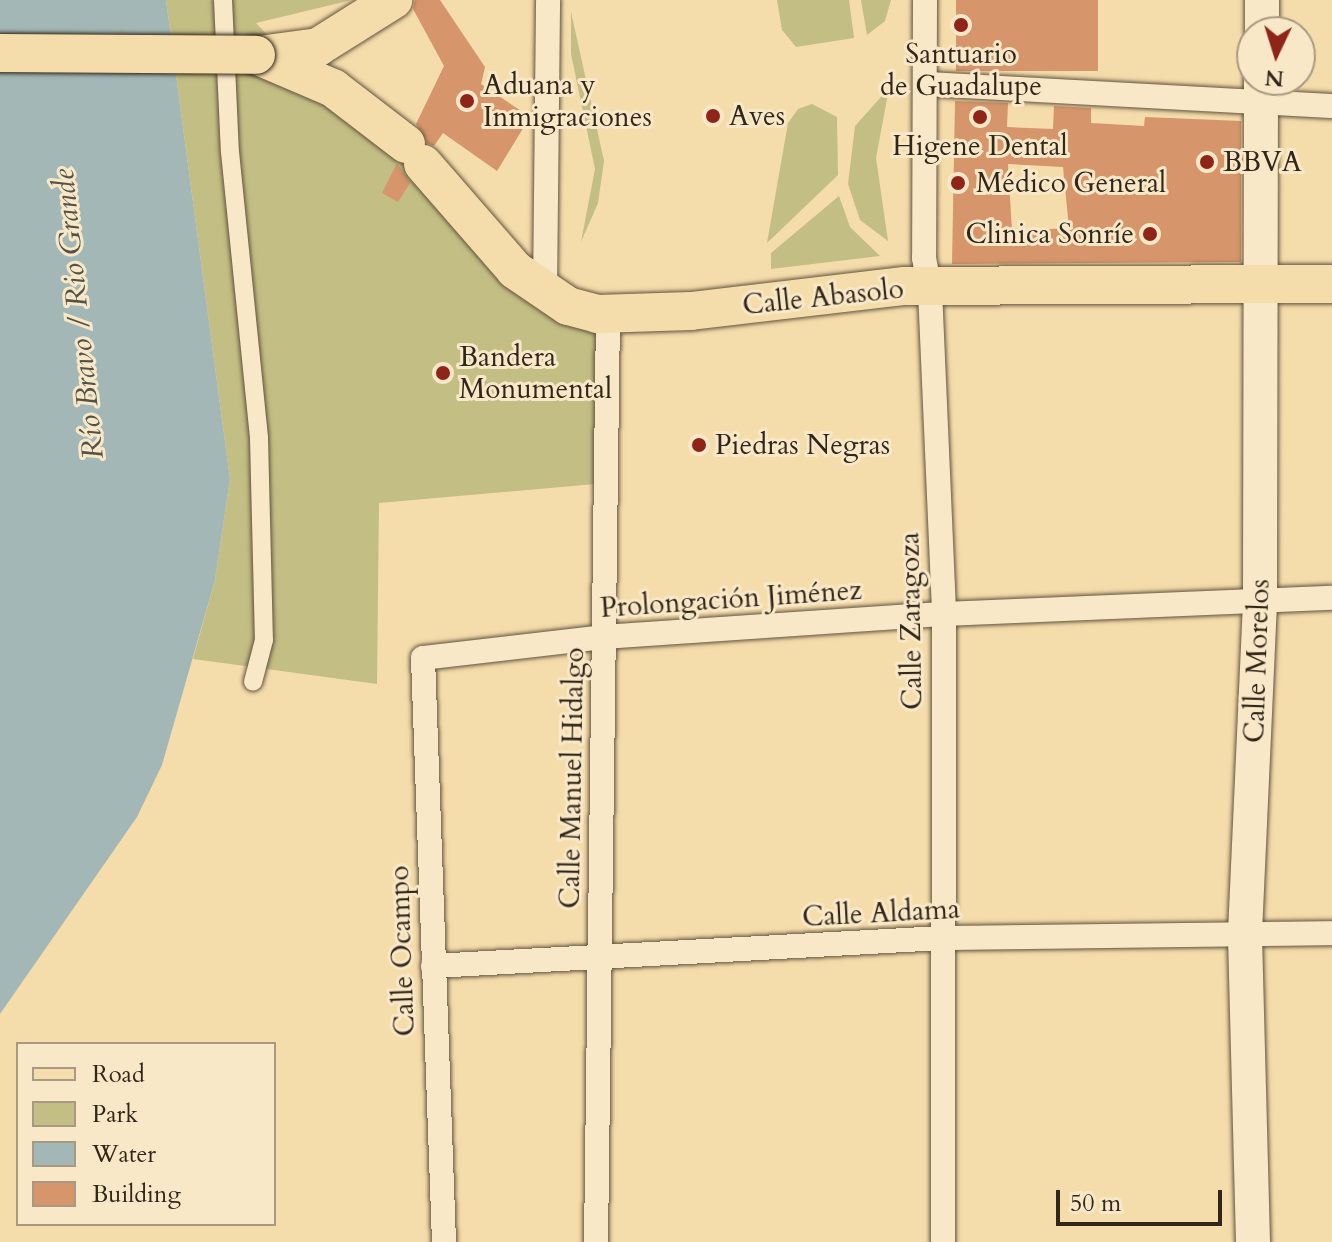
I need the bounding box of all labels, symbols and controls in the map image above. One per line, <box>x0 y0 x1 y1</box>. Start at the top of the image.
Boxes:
marker: Santuario de Guadalupe <box>952 16 970 34</box>
north arrow <box>1236 16 1316 96</box>
place label: Santuario de Guadalupe <box>880 37 1042 103</box>
text: N <box>1264 62 1285 94</box>
place label: Aduana y Inmigraciones <box>483 68 652 134</box>
marker: Aduana y Inmigraciones <box>458 92 476 110</box>
place label: Aves <box>729 99 785 133</box>
marker: Aves <box>704 107 722 125</box>
marker: Higene Dental <box>971 108 989 126</box>
place label: Higene Dental <box>892 129 1068 163</box>
place label: BBVA <box>1223 145 1302 179</box>
marker: BBVA <box>1198 153 1216 171</box>
place label: Médico General <box>976 166 1166 200</box>
water label: Río Bravo / Rio Grande <box>46 167 112 461</box>
marker: Médico General <box>947 172 969 194</box>
place label: Clinica Sonríe <box>966 217 1134 251</box>
marker: Clinica Sonríe <box>1141 225 1159 243</box>
street label: Calle Abasolo <box>741 272 905 322</box>
place label: Bandera Monumental <box>459 340 612 406</box>
marker: Bandera Monumental <box>434 364 452 382</box>
place label: Piedras Negras <box>715 428 890 462</box>
marker: Piedras Negras <box>690 436 708 454</box>
street label: Calle Zaragoza <box>893 532 929 710</box>
street label: Prolongación Jiménez <box>599 573 863 625</box>
street label: Calle Morelos <box>1237 578 1277 744</box>
street label: Calle Manuel Hidalgo <box>553 647 591 909</box>
street label: Calle Ocampo <box>382 865 422 1037</box>
street label: Calle Aldama <box>801 892 961 934</box>
legend <box>16 1042 276 1226</box>
text: Road <box>92 1058 145 1091</box>
text: Park <box>92 1098 138 1131</box>
text: Water <box>92 1138 156 1171</box>
scale bar <box>1060 1174 1226 1224</box>
text: Building <box>92 1178 181 1211</box>
text: 50 m <box>1070 1187 1121 1220</box>

